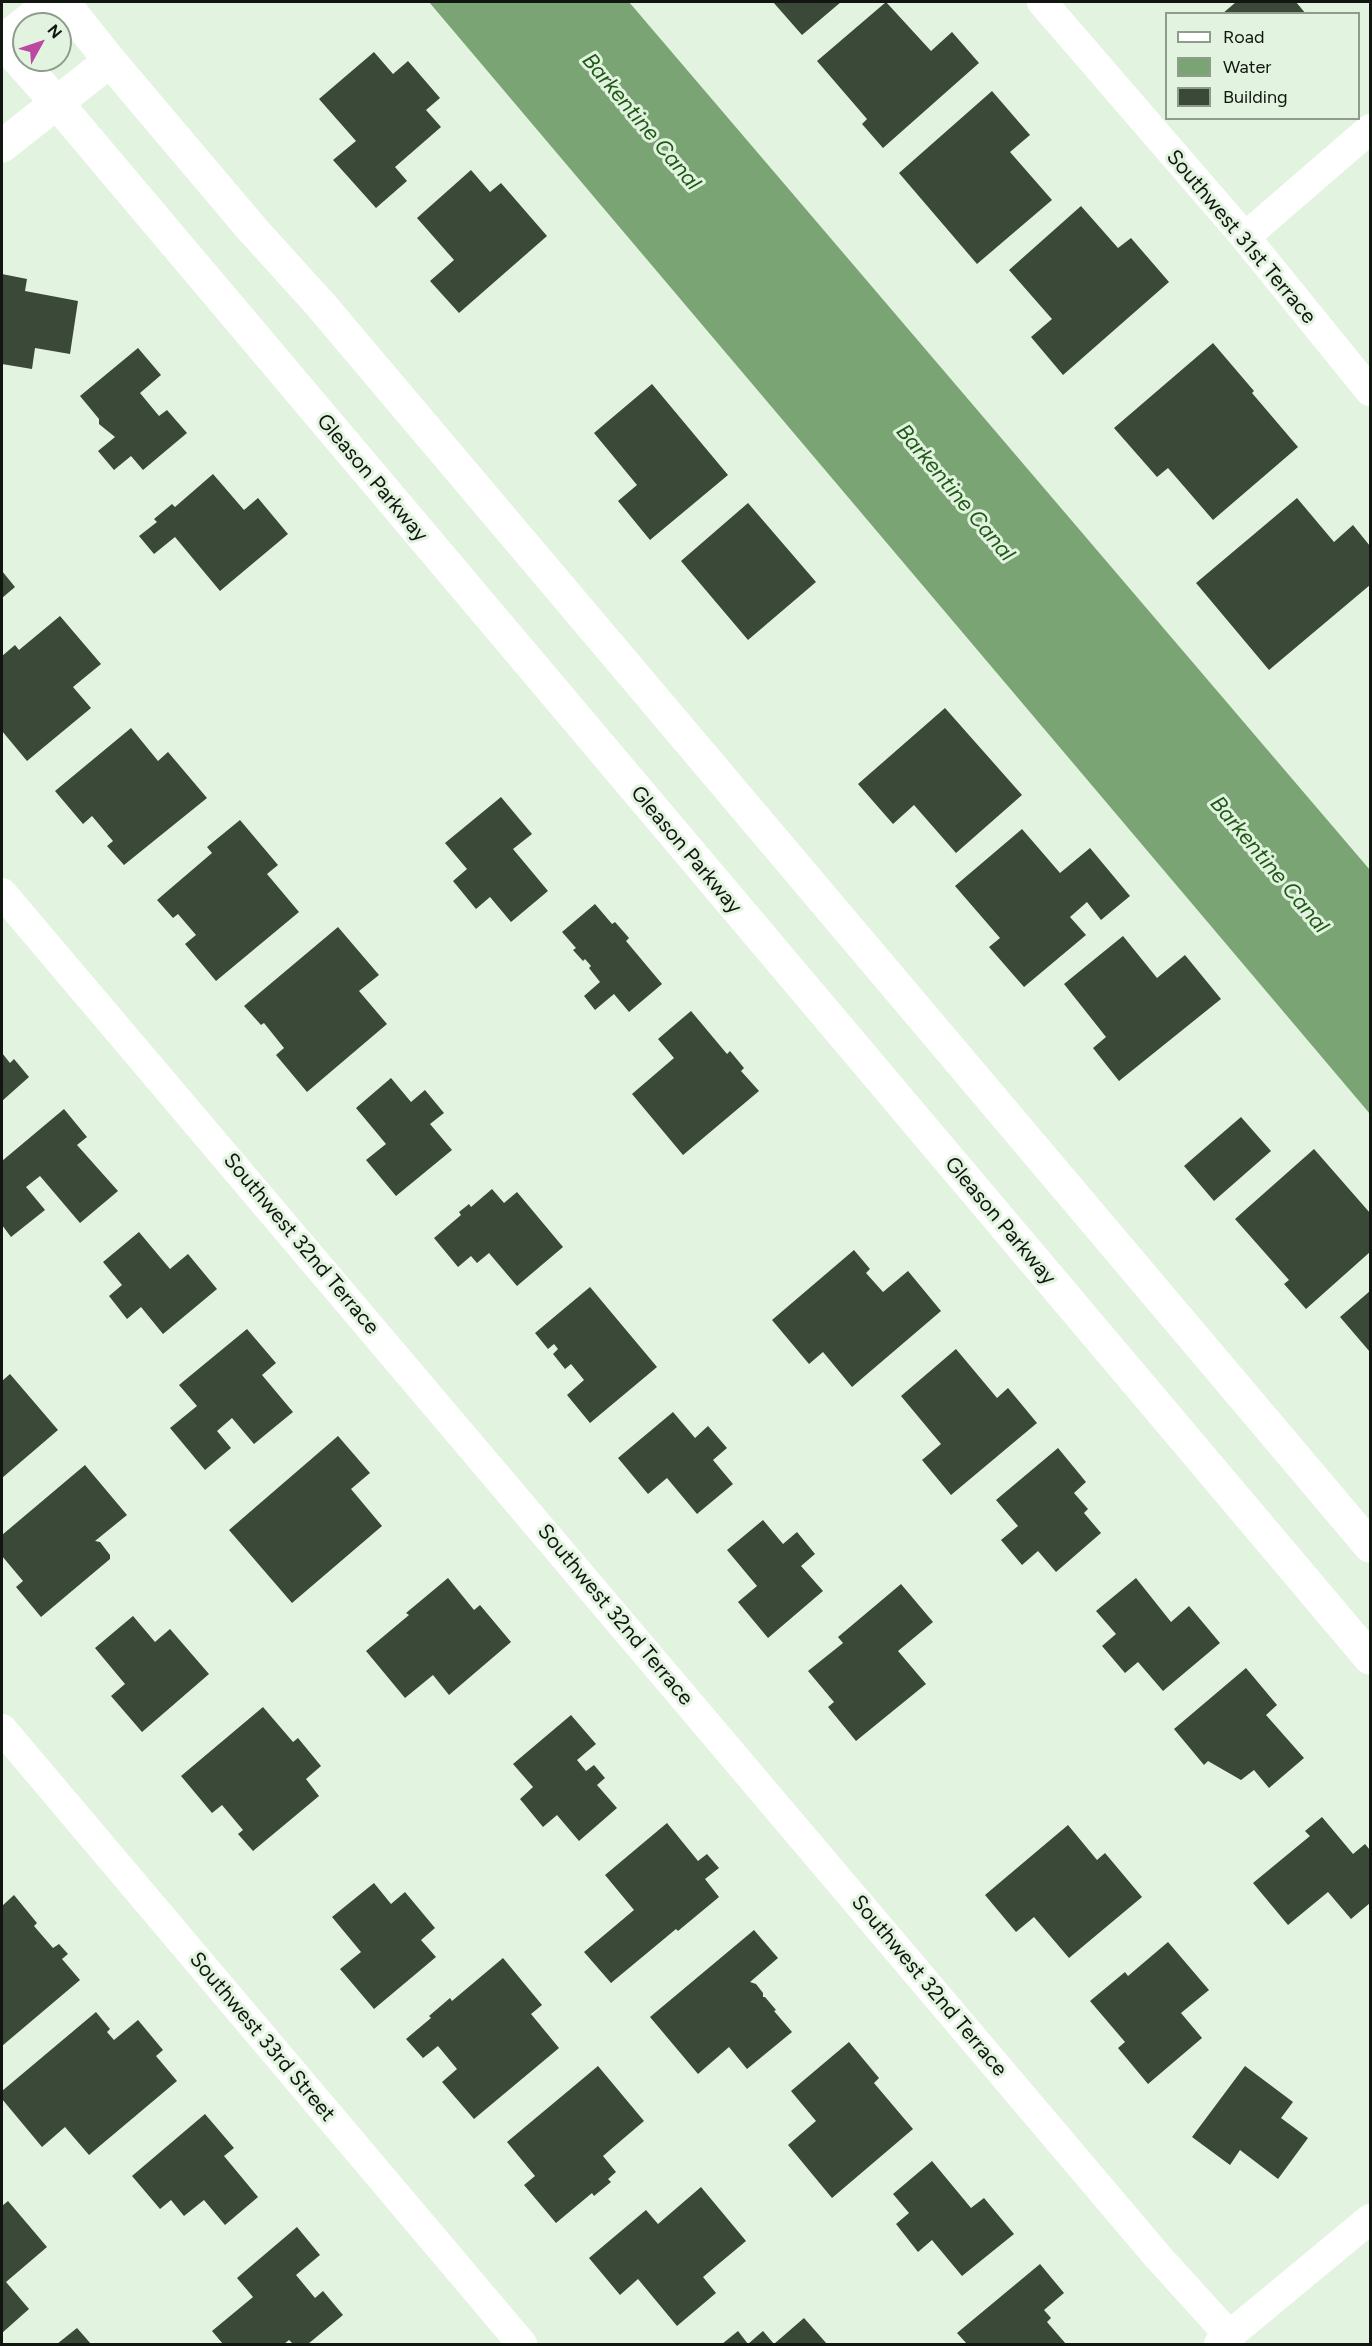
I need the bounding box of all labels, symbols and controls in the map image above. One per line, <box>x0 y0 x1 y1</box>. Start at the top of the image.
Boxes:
north arrow <box>12 12 72 72</box>
legend <box>1165 12 1360 120</box>
text: N <box>43 21 66 42</box>
text: Road <box>1223 26 1264 48</box>
water label: Barkentine Canal <box>576 48 706 196</box>
text: Water <box>1223 56 1271 78</box>
text: Building <box>1223 86 1288 108</box>
street label: Southwest 31st Terrace <box>1161 145 1321 329</box>
street label: Gleason Parkway <box>311 409 433 547</box>
water label: Barkentine Canal <box>890 419 1020 567</box>
street label: Gleason Parkway <box>625 781 747 919</box>
water label: Barkentine Canal <box>1204 791 1334 939</box>
street label: Southwest 32nd Terrace <box>218 1148 384 1340</box>
street label: Gleason Parkway <box>939 1152 1061 1290</box>
street label: Southwest 32nd Terrace <box>532 1519 698 1711</box>
street label: Southwest 32nd Terrace <box>846 1890 1012 2082</box>
street label: Southwest 33rd Street <box>184 1947 340 2127</box>

